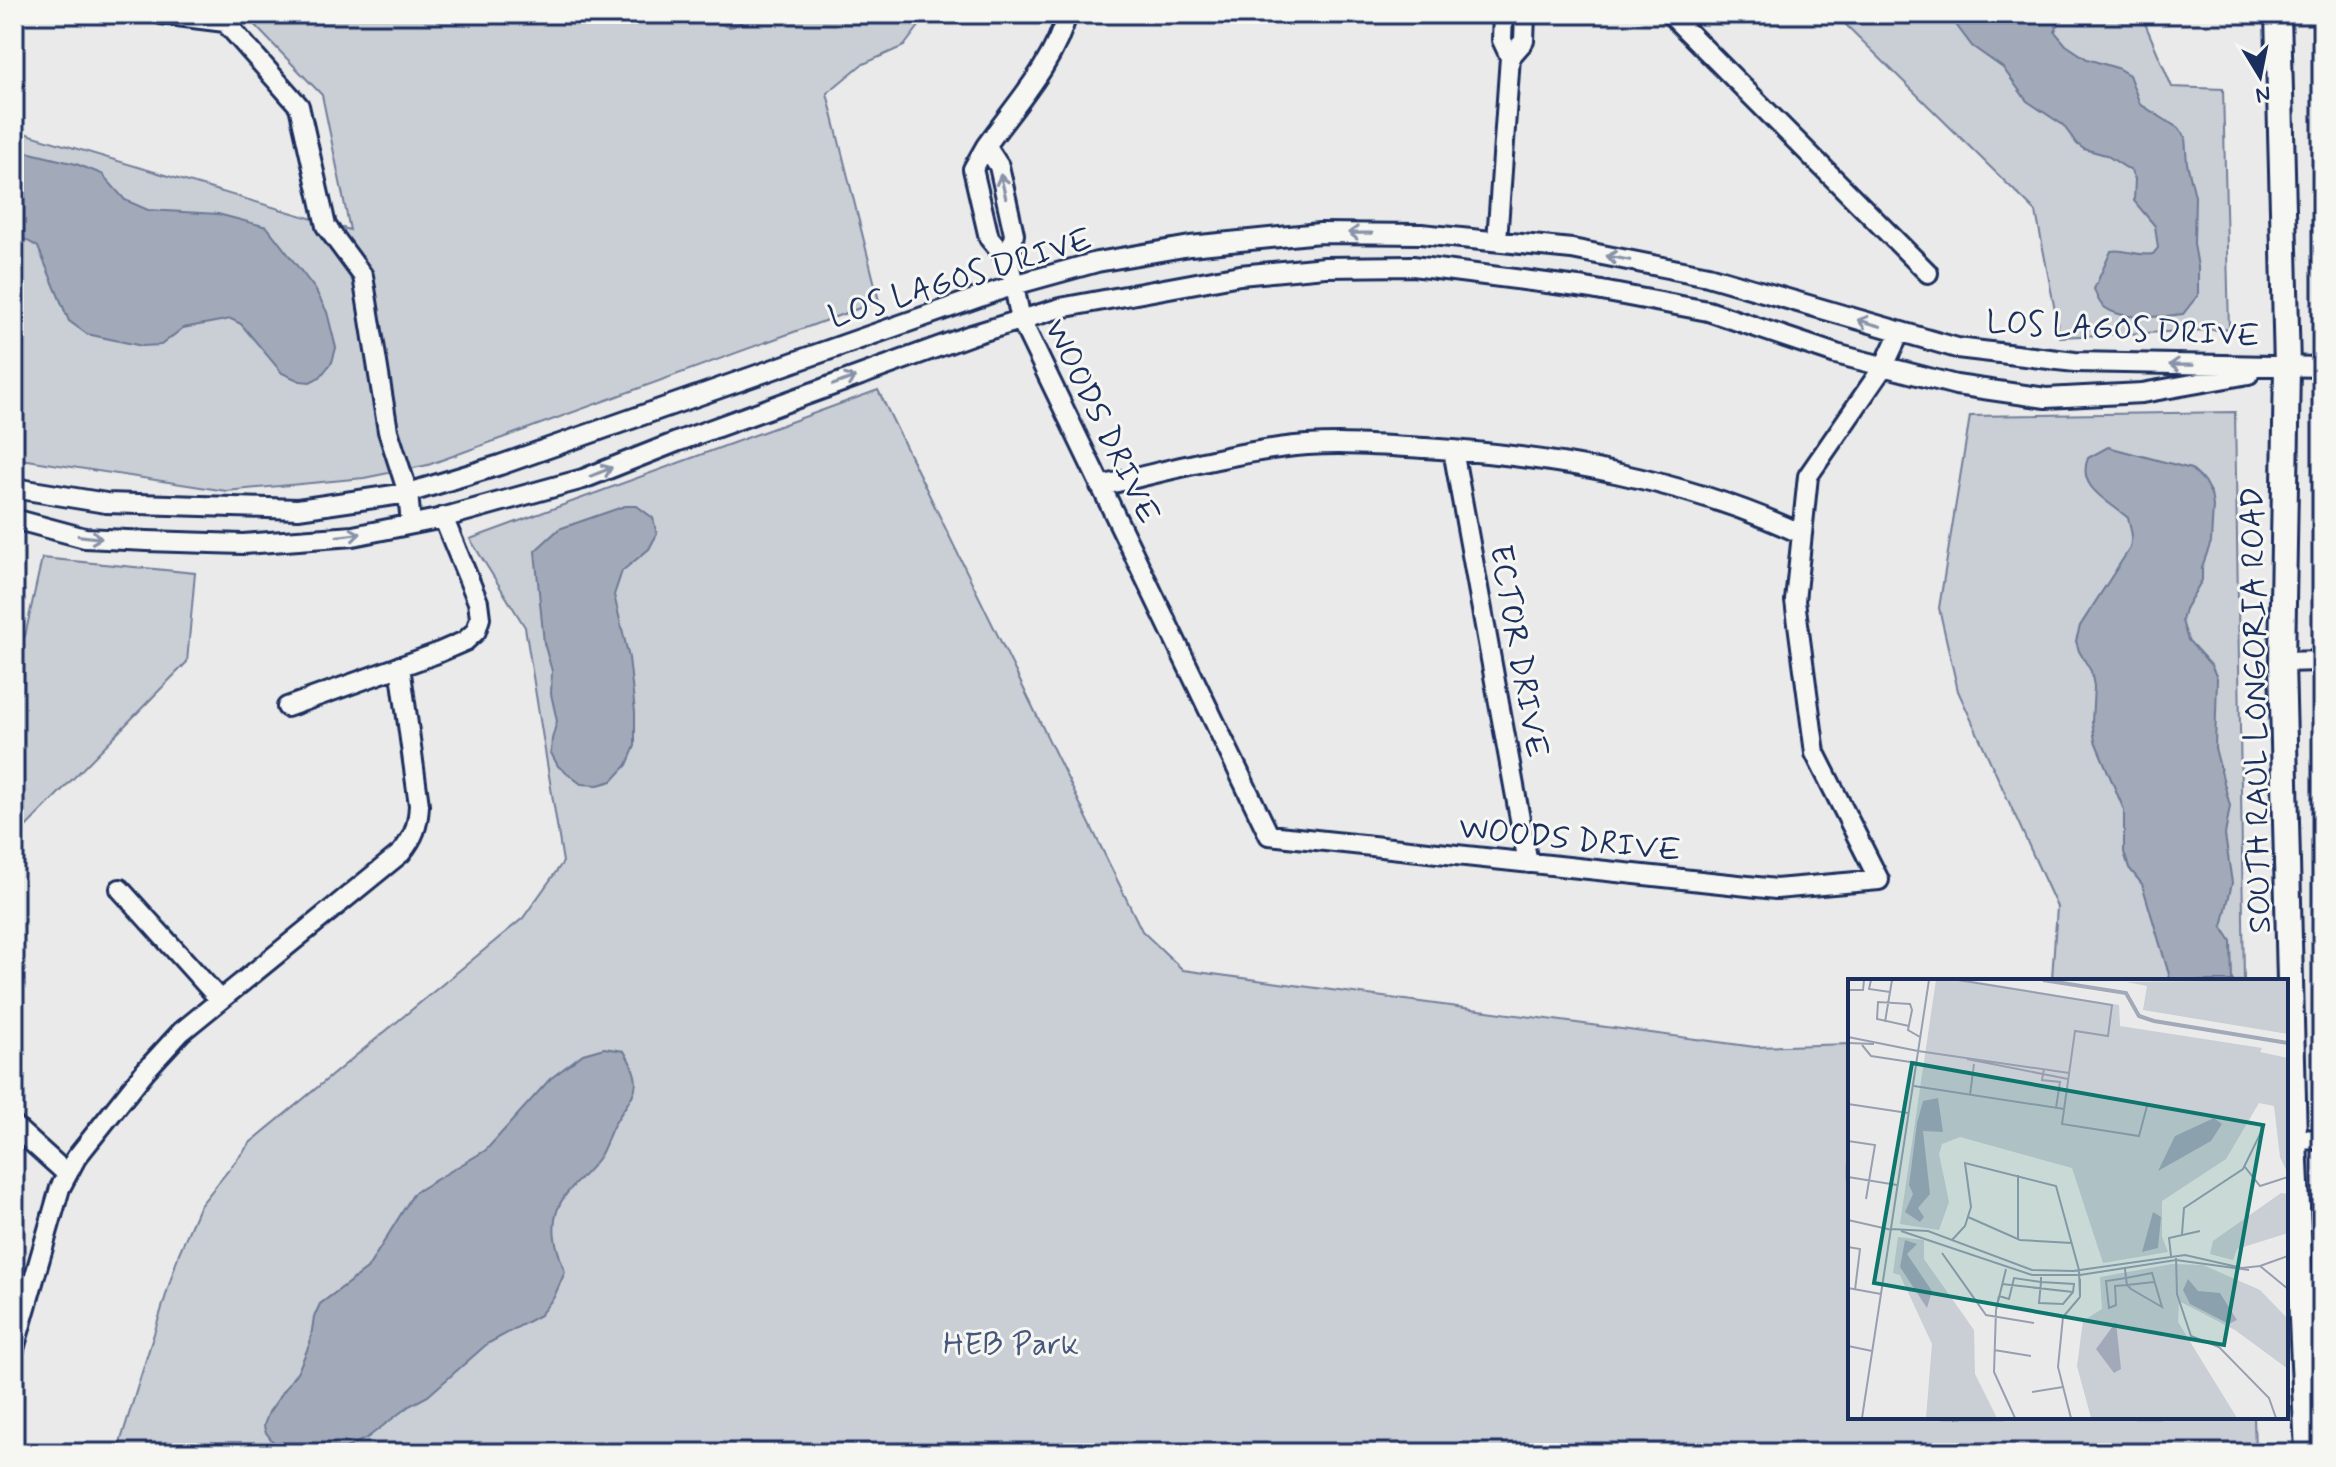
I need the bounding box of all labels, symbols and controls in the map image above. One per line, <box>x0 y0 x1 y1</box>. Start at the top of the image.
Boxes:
north arrow <box>2220 36 2300 116</box>
text: N <box>2253 79 2273 109</box>
one-way arrow <box>995 174 1010 199</box>
street label: LOS LAGOS DRIVE <box>824 219 1097 339</box>
one-way arrow <box>1347 226 1374 241</box>
one-way arrow <box>1606 249 1631 264</box>
street label: LOS LAGOS DRIVE <box>1985 302 2260 358</box>
street label: WOODS DRIVE <box>1033 313 1169 531</box>
one-way arrow <box>1857 315 1883 330</box>
one-way arrow <box>2168 357 2195 372</box>
one-way arrow <box>831 373 856 387</box>
one-way arrow <box>588 464 613 478</box>
street label: SOUTH RAUL LONGORIA ROAD <box>2232 486 2282 934</box>
one-way arrow <box>335 528 362 543</box>
one-way arrow <box>76 530 102 545</box>
street label: ECTOR DRIVE <box>1479 542 1557 761</box>
street label: WOODS DRIVE <box>1457 807 1683 873</box>
inset map <box>1848 979 2288 1419</box>
park label: HEB Park <box>943 1324 1079 1366</box>

